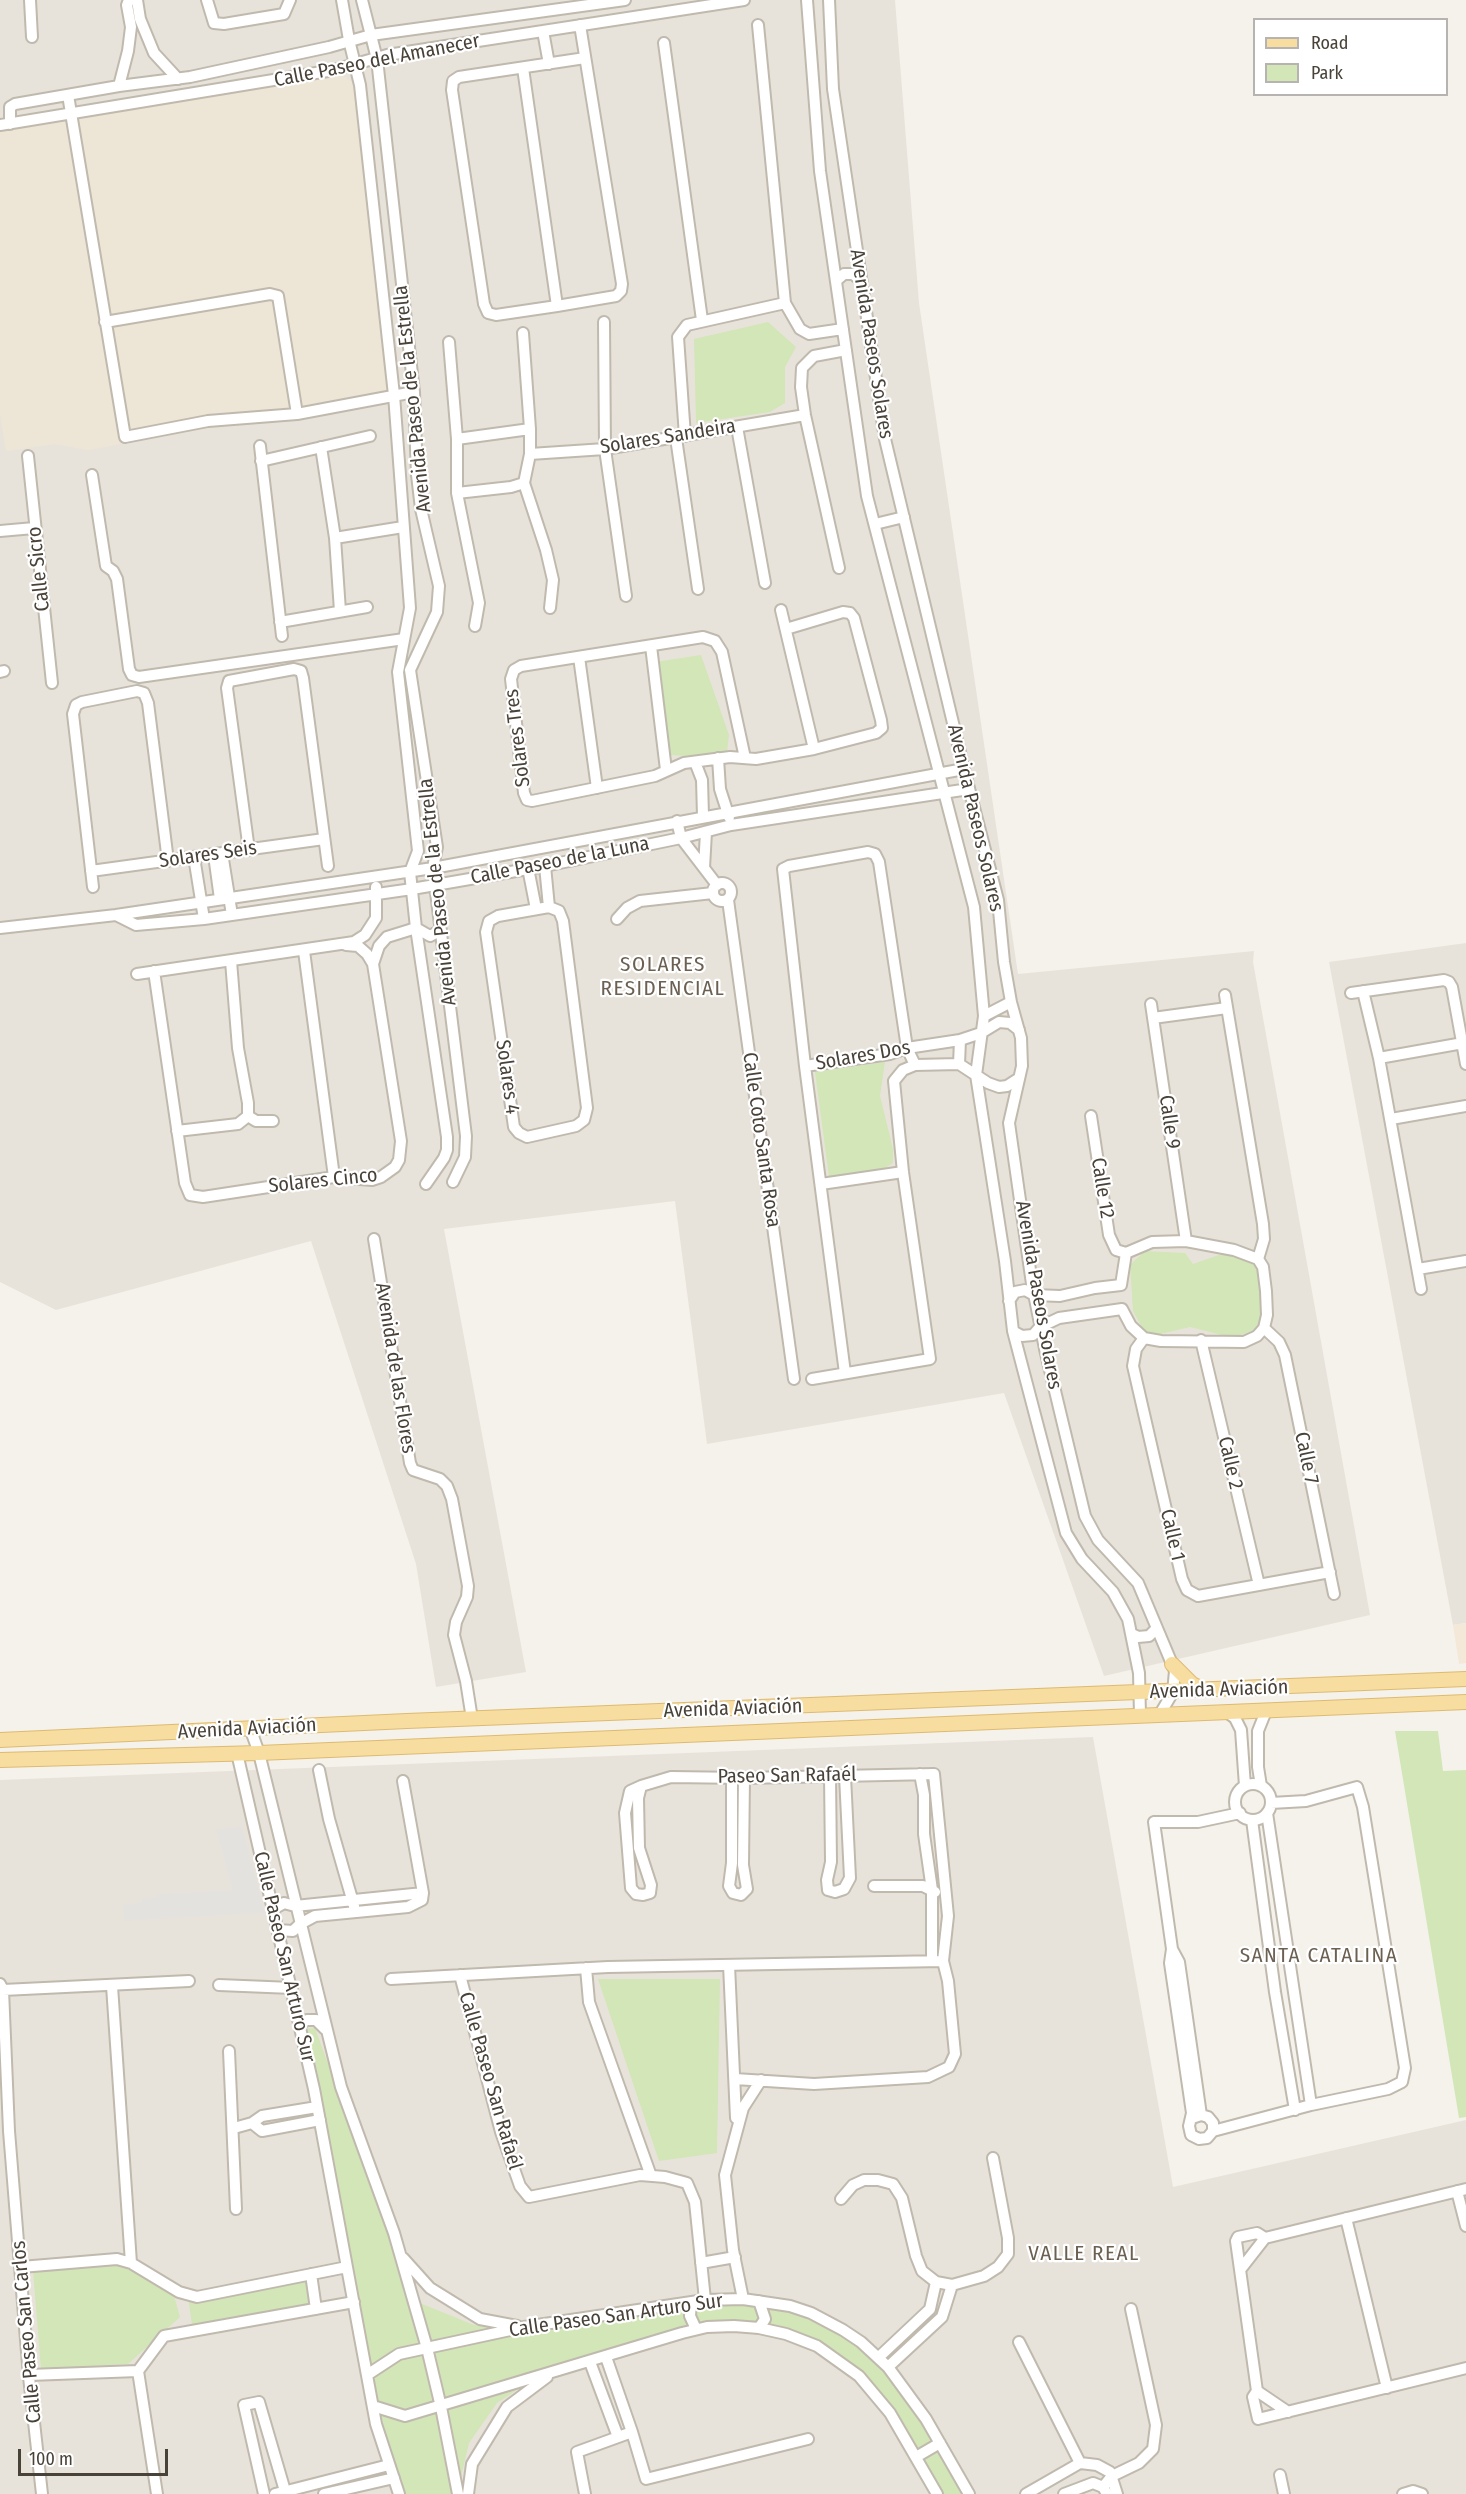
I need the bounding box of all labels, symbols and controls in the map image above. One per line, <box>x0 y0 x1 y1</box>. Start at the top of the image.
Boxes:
legend <box>1253 18 1448 96</box>
street label: Calle Paseo del Amanecer <box>272 29 482 93</box>
text: Road <box>1311 32 1348 54</box>
text: Park <box>1311 62 1343 84</box>
street label: Avenida Paseos Solares <box>844 248 898 440</box>
street label: Avenida Paseo de la Estrella <box>389 284 437 514</box>
street label: Solares Sandeira <box>598 414 738 460</box>
street label: Calle Sicro <box>23 525 55 613</box>
street label: Solares Tres <box>500 688 536 788</box>
street label: Avenida Paseos Solares <box>942 722 1008 914</box>
street label: Avenida Paseo de la Estrella <box>414 777 462 1007</box>
street label: Calle Paseo de la Luna <box>469 832 651 890</box>
street label: Solares Seis <box>158 836 258 874</box>
district label: SOLARES RESIDENCIAL <box>601 952 725 1002</box>
street label: Solares Dos <box>814 1036 912 1076</box>
street label: Solares 4 <box>490 1038 524 1116</box>
street label: Calle Coto Santa Rosa <box>737 1051 785 1229</box>
street label: Calle 9 <box>1153 1093 1185 1151</box>
street label: Calle 12 <box>1085 1156 1119 1220</box>
street label: Solares Cinco <box>267 1163 379 1199</box>
street label: Avenida Paseos Solares <box>1010 1199 1066 1391</box>
street label: Avenida de las Flores <box>370 1281 420 1455</box>
street label: Calle 7 <box>1289 1430 1323 1486</box>
street label: Calle 2 <box>1212 1434 1248 1492</box>
street label: Calle 1 <box>1154 1507 1190 1563</box>
street label: Avenida Aviación <box>1149 1676 1289 1704</box>
street label: Avenida Aviación <box>663 1695 803 1723</box>
street label: Avenida Aviación <box>177 1713 317 1745</box>
street label: Paseo San Rafaél <box>717 1763 857 1789</box>
street label: Calle Paseo San Arturo Sur <box>248 1849 320 2065</box>
district label: SANTA CATALINA <box>1240 1943 1398 1969</box>
street label: Calle Paseo San Rafaél <box>453 1990 527 2172</box>
street label: Calle Paseo San Carlos <box>7 2240 47 2424</box>
district label: VALLE REAL <box>1028 2241 1140 2267</box>
street label: Calle Paseo San Arturo Sur <box>507 2289 725 2343</box>
scale bar <box>21 2437 171 2475</box>
text: 100 m <box>29 2448 73 2470</box>

